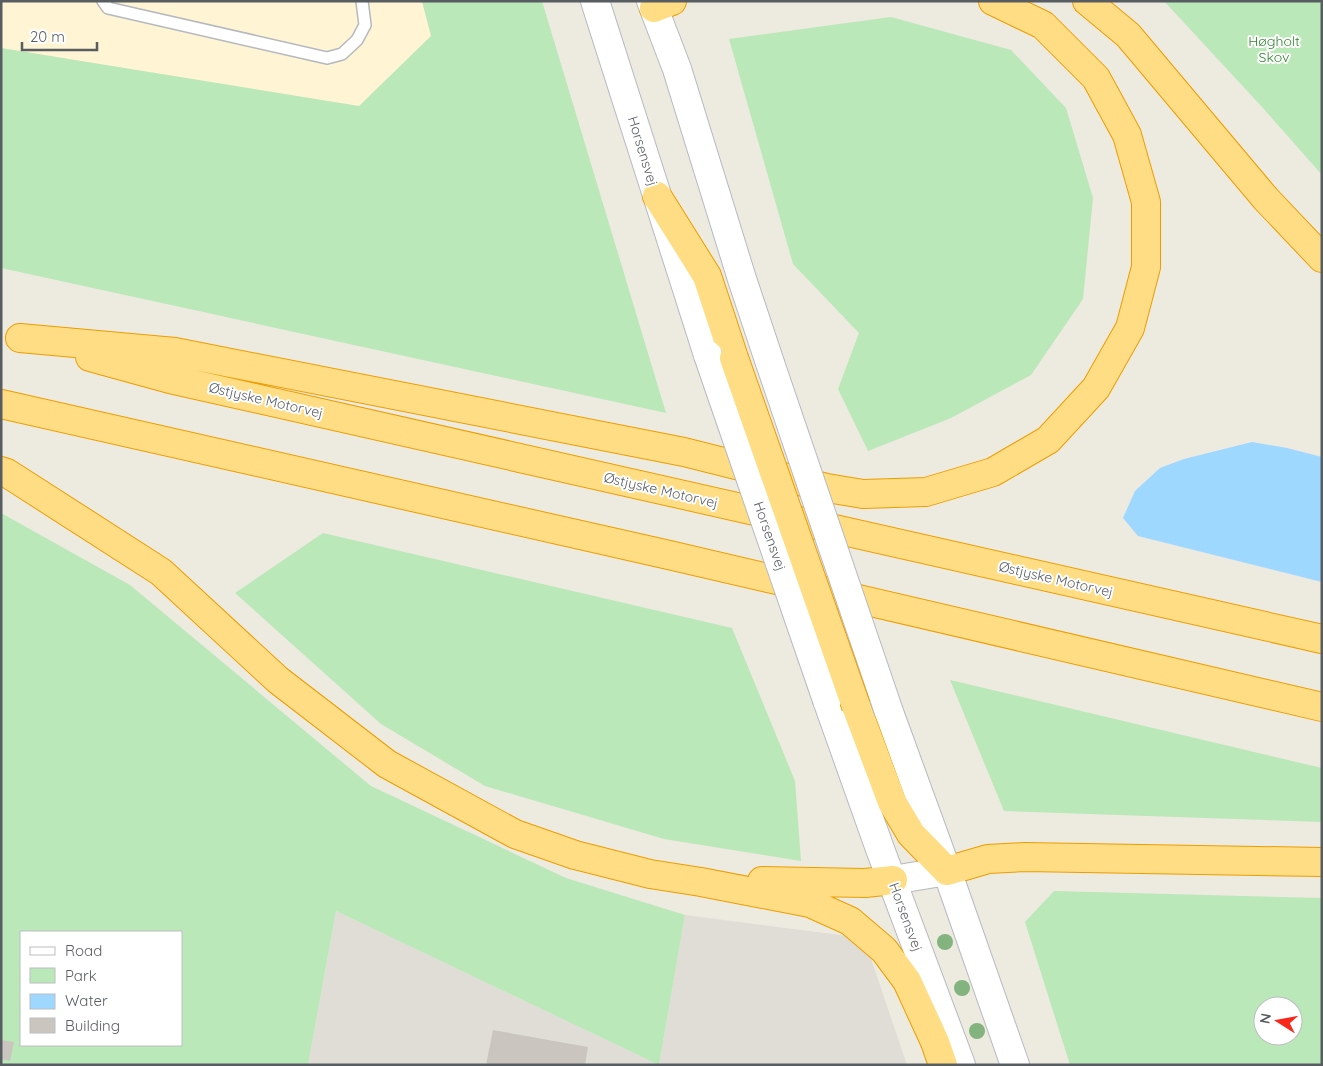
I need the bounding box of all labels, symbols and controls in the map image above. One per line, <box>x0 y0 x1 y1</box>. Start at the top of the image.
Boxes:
scale bar <box>22 20 98 52</box>
text: 20 m <box>30 27 65 46</box>
park label: Høgholt Skov <box>1248 32 1300 66</box>
street label: Horsensvej <box>624 114 662 188</box>
street label: Østjyske Motorvej <box>207 378 325 422</box>
street label: Østjyske Motorvej <box>602 468 720 512</box>
street label: Horsensvej <box>750 499 790 573</box>
street label: Østjyske Motorvej <box>997 557 1115 601</box>
street label: Horsensvej <box>885 880 927 954</box>
legend <box>20 931 182 1046</box>
text: Road <box>65 941 102 960</box>
text: Park <box>65 966 97 985</box>
text: Water <box>65 991 108 1010</box>
north arrow <box>1253 996 1303 1046</box>
text: N <box>1255 1012 1275 1025</box>
text: Building <box>65 1016 120 1035</box>

